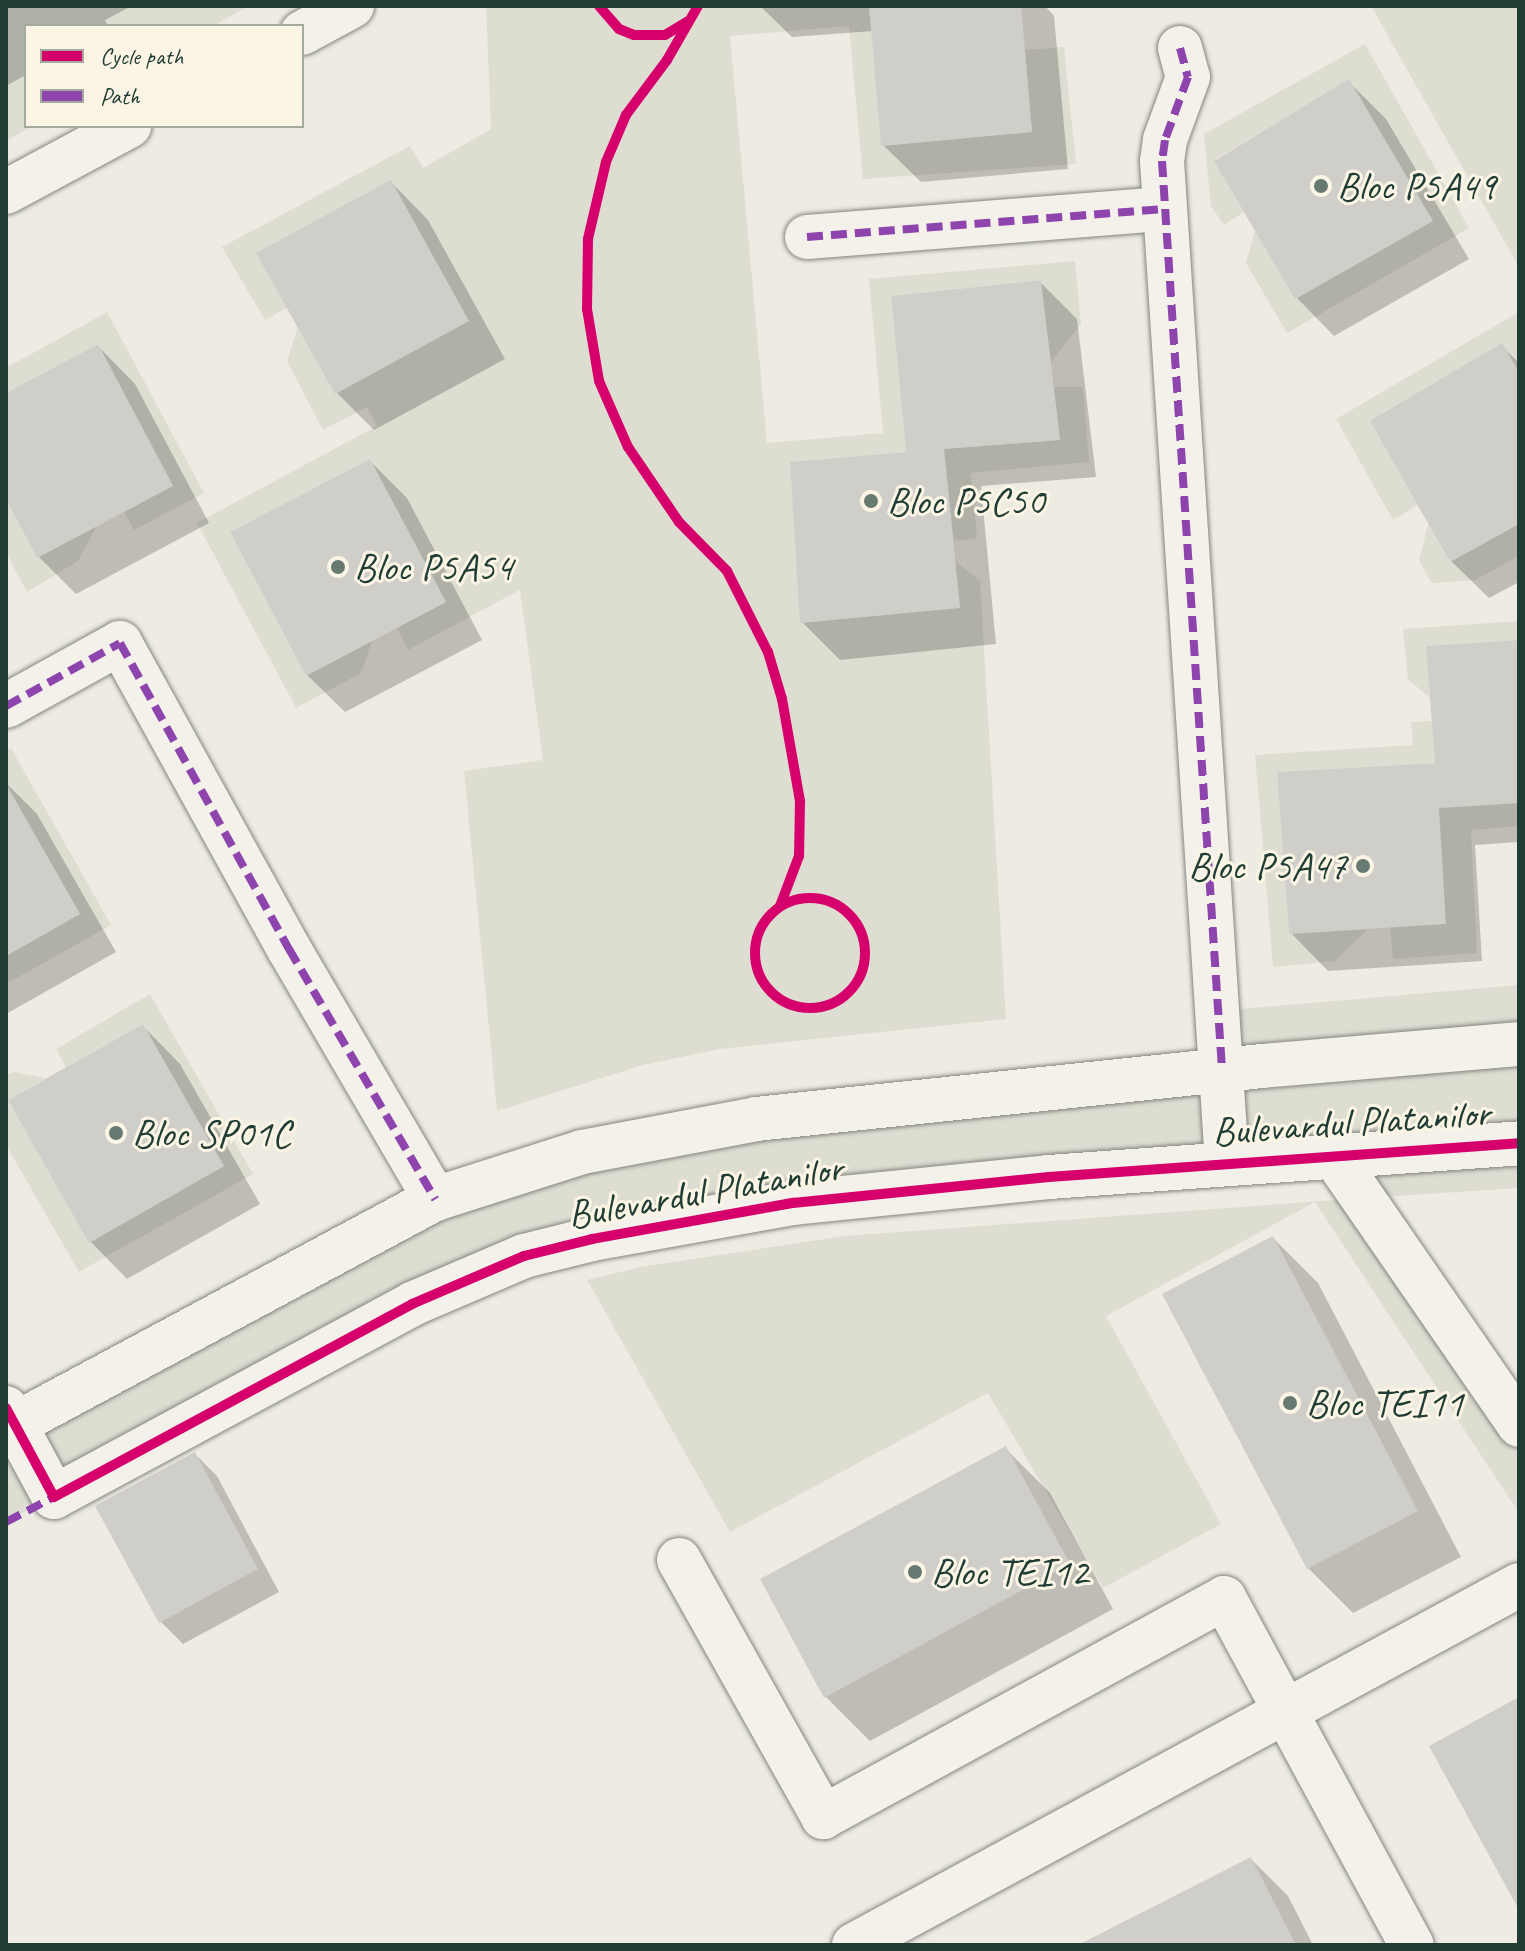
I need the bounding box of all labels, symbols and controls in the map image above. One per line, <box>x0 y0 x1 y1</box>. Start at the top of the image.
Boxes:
legend <box>24 24 304 128</box>
text: Cycle path <box>100 41 183 71</box>
text: Path <box>100 81 140 111</box>
place label: Bloc P5A49 <box>1337 162 1495 210</box>
marker: Bloc P5A49 <box>1312 177 1330 195</box>
place label: Bloc P5C50 <box>887 477 1044 525</box>
marker: Bloc P5C50 <box>862 492 880 510</box>
place label: Bloc P5A54 <box>354 543 512 591</box>
marker: Bloc P5A54 <box>329 558 347 576</box>
place label: Bloc P5A47 <box>1189 842 1347 890</box>
marker: Bloc P5A47 <box>1354 857 1372 875</box>
street label: Bulevardul Platanilor <box>1210 1088 1492 1156</box>
place label: Bloc SP01C <box>132 1109 291 1157</box>
marker: Bloc SP01C <box>107 1124 125 1142</box>
street label: Bulevardul Platanilor <box>563 1143 847 1239</box>
place label: Bloc TEI11 <box>1306 1379 1463 1427</box>
marker: Bloc TEI11 <box>1281 1394 1299 1412</box>
place label: Bloc TEI12 <box>931 1548 1088 1596</box>
marker: Bloc TEI12 <box>906 1563 924 1581</box>

